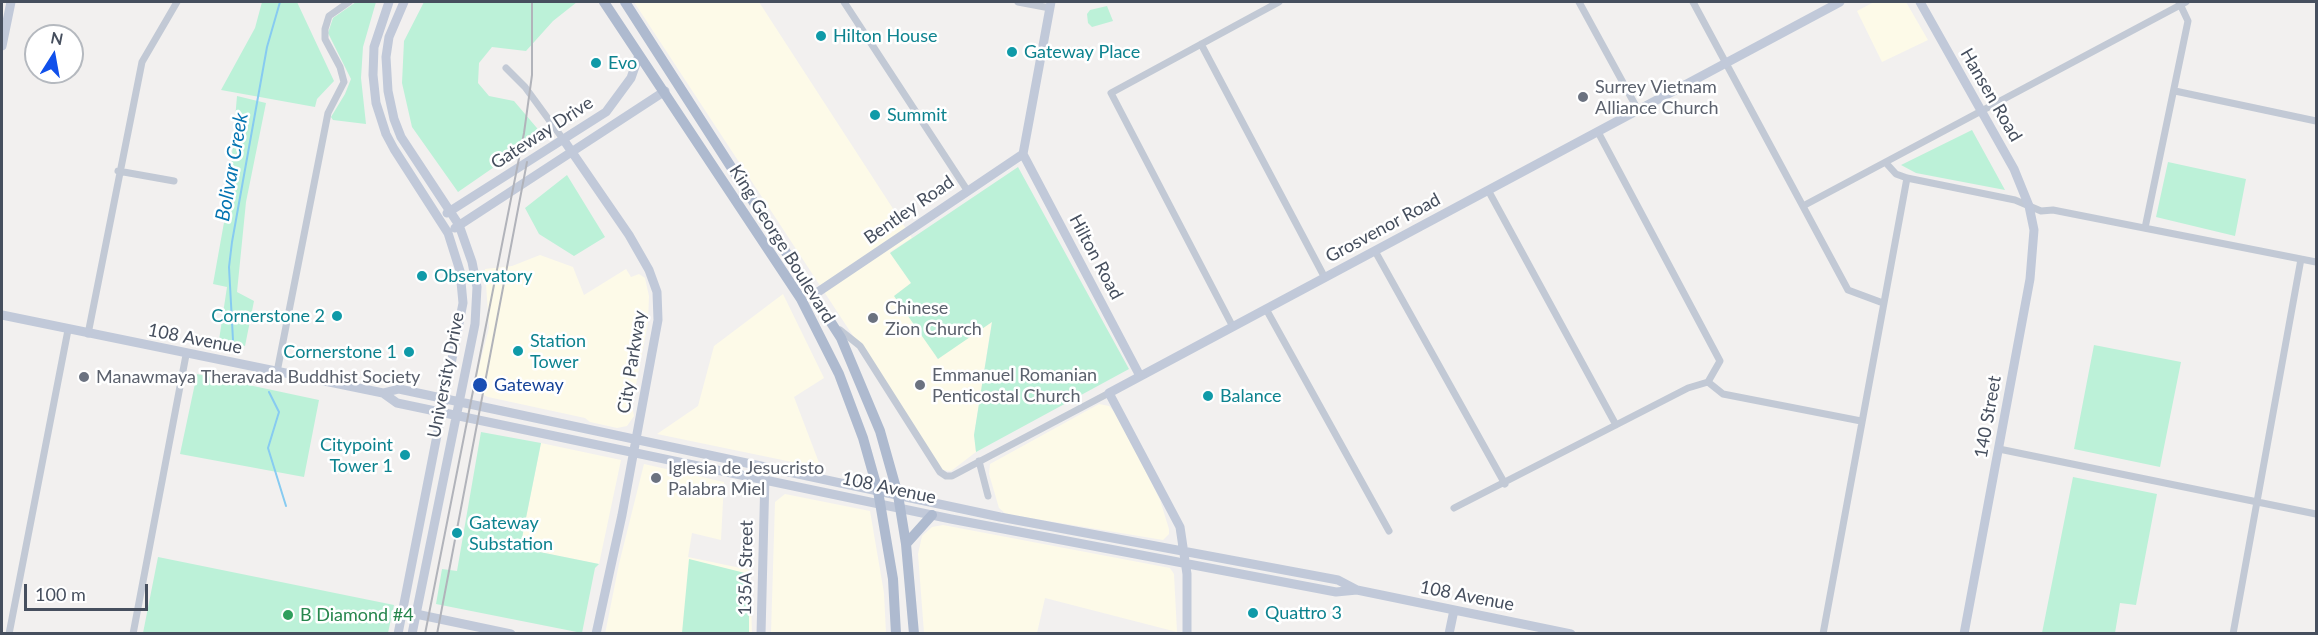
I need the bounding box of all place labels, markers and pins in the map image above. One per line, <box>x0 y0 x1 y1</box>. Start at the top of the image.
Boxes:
place label: Hilton House <box>833 25 937 47</box>
marker: Hilton House <box>814 29 828 43</box>
place label: Gateway Place <box>1024 41 1140 63</box>
marker: Gateway Place <box>1005 45 1019 59</box>
place label: Evo <box>608 52 637 74</box>
marker: Evo <box>589 56 603 70</box>
place label: Surrey Vietnam Alliance Church <box>1595 76 1718 118</box>
marker: Surrey Vietnam Alliance Church <box>1576 90 1590 104</box>
place label: Summit <box>887 104 947 126</box>
marker: Summit <box>868 108 882 122</box>
place label: Observatory <box>434 265 533 287</box>
marker: Observatory <box>415 269 429 283</box>
place label: Chinese Zion Church <box>885 297 982 340</box>
place label: Cornerstone 2 <box>211 305 325 327</box>
marker: Cornerstone 2 <box>330 309 344 323</box>
marker: Chinese Zion Church <box>866 311 880 325</box>
place label: Station Tower <box>530 330 586 372</box>
place label: Cornerstone 1 <box>283 341 397 363</box>
marker: Station Tower <box>511 344 525 358</box>
marker: Cornerstone 1 <box>402 345 416 359</box>
place label: Emmanuel Romanian Penticostal Church <box>932 364 1097 406</box>
place label: Manawmaya Theravada Buddhist Society <box>96 366 420 388</box>
marker: Manawmaya Theravada Buddhist Society <box>77 370 91 384</box>
place label: Gateway <box>494 374 564 396</box>
marker: Gateway <box>471 376 489 394</box>
marker: Emmanuel Romanian Penticostal Church <box>913 378 927 392</box>
place label: Balance <box>1220 385 1282 407</box>
marker: Balance <box>1201 389 1215 403</box>
place label: Citypoint Tower 1 <box>320 434 393 476</box>
marker: Citypoint Tower 1 <box>398 448 412 462</box>
place label: Iglesia de Jesucristo Palabra Miel <box>668 457 824 500</box>
marker: Iglesia de Jesucristo Palabra Miel <box>649 471 663 485</box>
place label: Gateway Substation <box>469 512 553 554</box>
marker: Gateway Substation <box>450 526 464 540</box>
place label: Quattro 3 <box>1265 602 1342 624</box>
place label: B Diamond #4 <box>300 604 414 626</box>
marker: Quattro 3 <box>1246 606 1260 620</box>
marker: B Diamond #4 <box>281 608 295 622</box>

